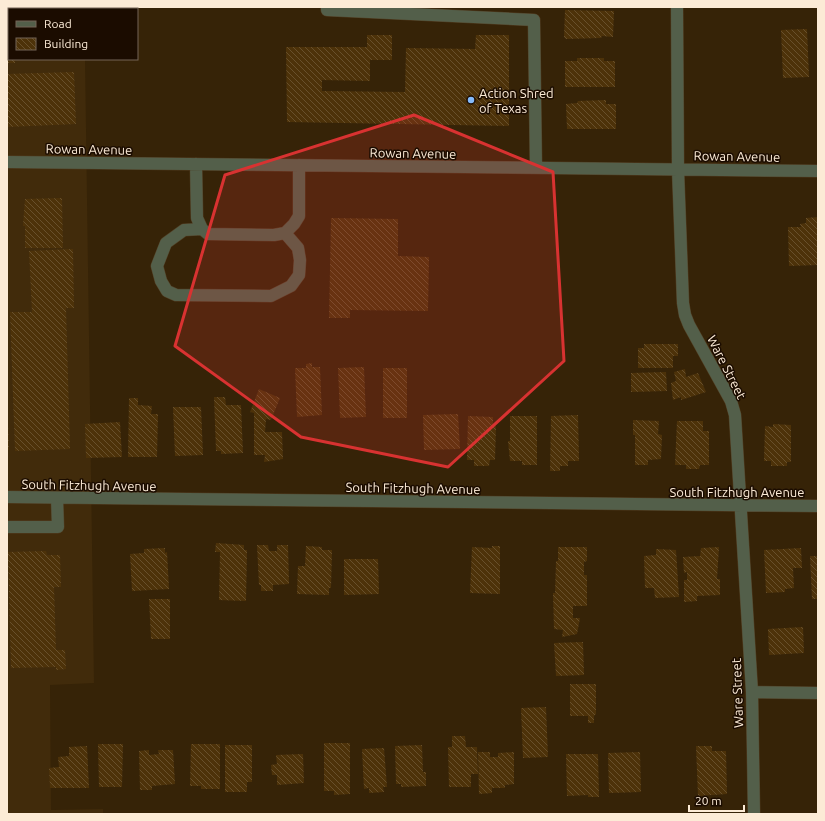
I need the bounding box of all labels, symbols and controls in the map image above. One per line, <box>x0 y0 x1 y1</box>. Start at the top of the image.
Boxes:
legend <box>8 8 138 60</box>
text: Road <box>44 17 72 30</box>
text: Building <box>44 37 88 50</box>
place label: Action Shred of Texas <box>479 86 554 115</box>
marker: Action Shred of Texas <box>466 95 476 105</box>
street label: Rowan Avenue <box>46 141 132 157</box>
street label: Rowan Avenue <box>370 145 456 161</box>
street label: Rowan Avenue <box>694 148 780 164</box>
street label: Ware Street <box>705 333 749 401</box>
street label: South Fitzhugh Avenue <box>21 477 157 493</box>
street label: South Fitzhugh Avenue <box>345 480 481 496</box>
street label: South Fitzhugh Avenue <box>670 485 804 499</box>
street label: Ware Street <box>729 658 745 728</box>
scale bar <box>689 787 744 813</box>
text: 20 m <box>695 794 722 807</box>

